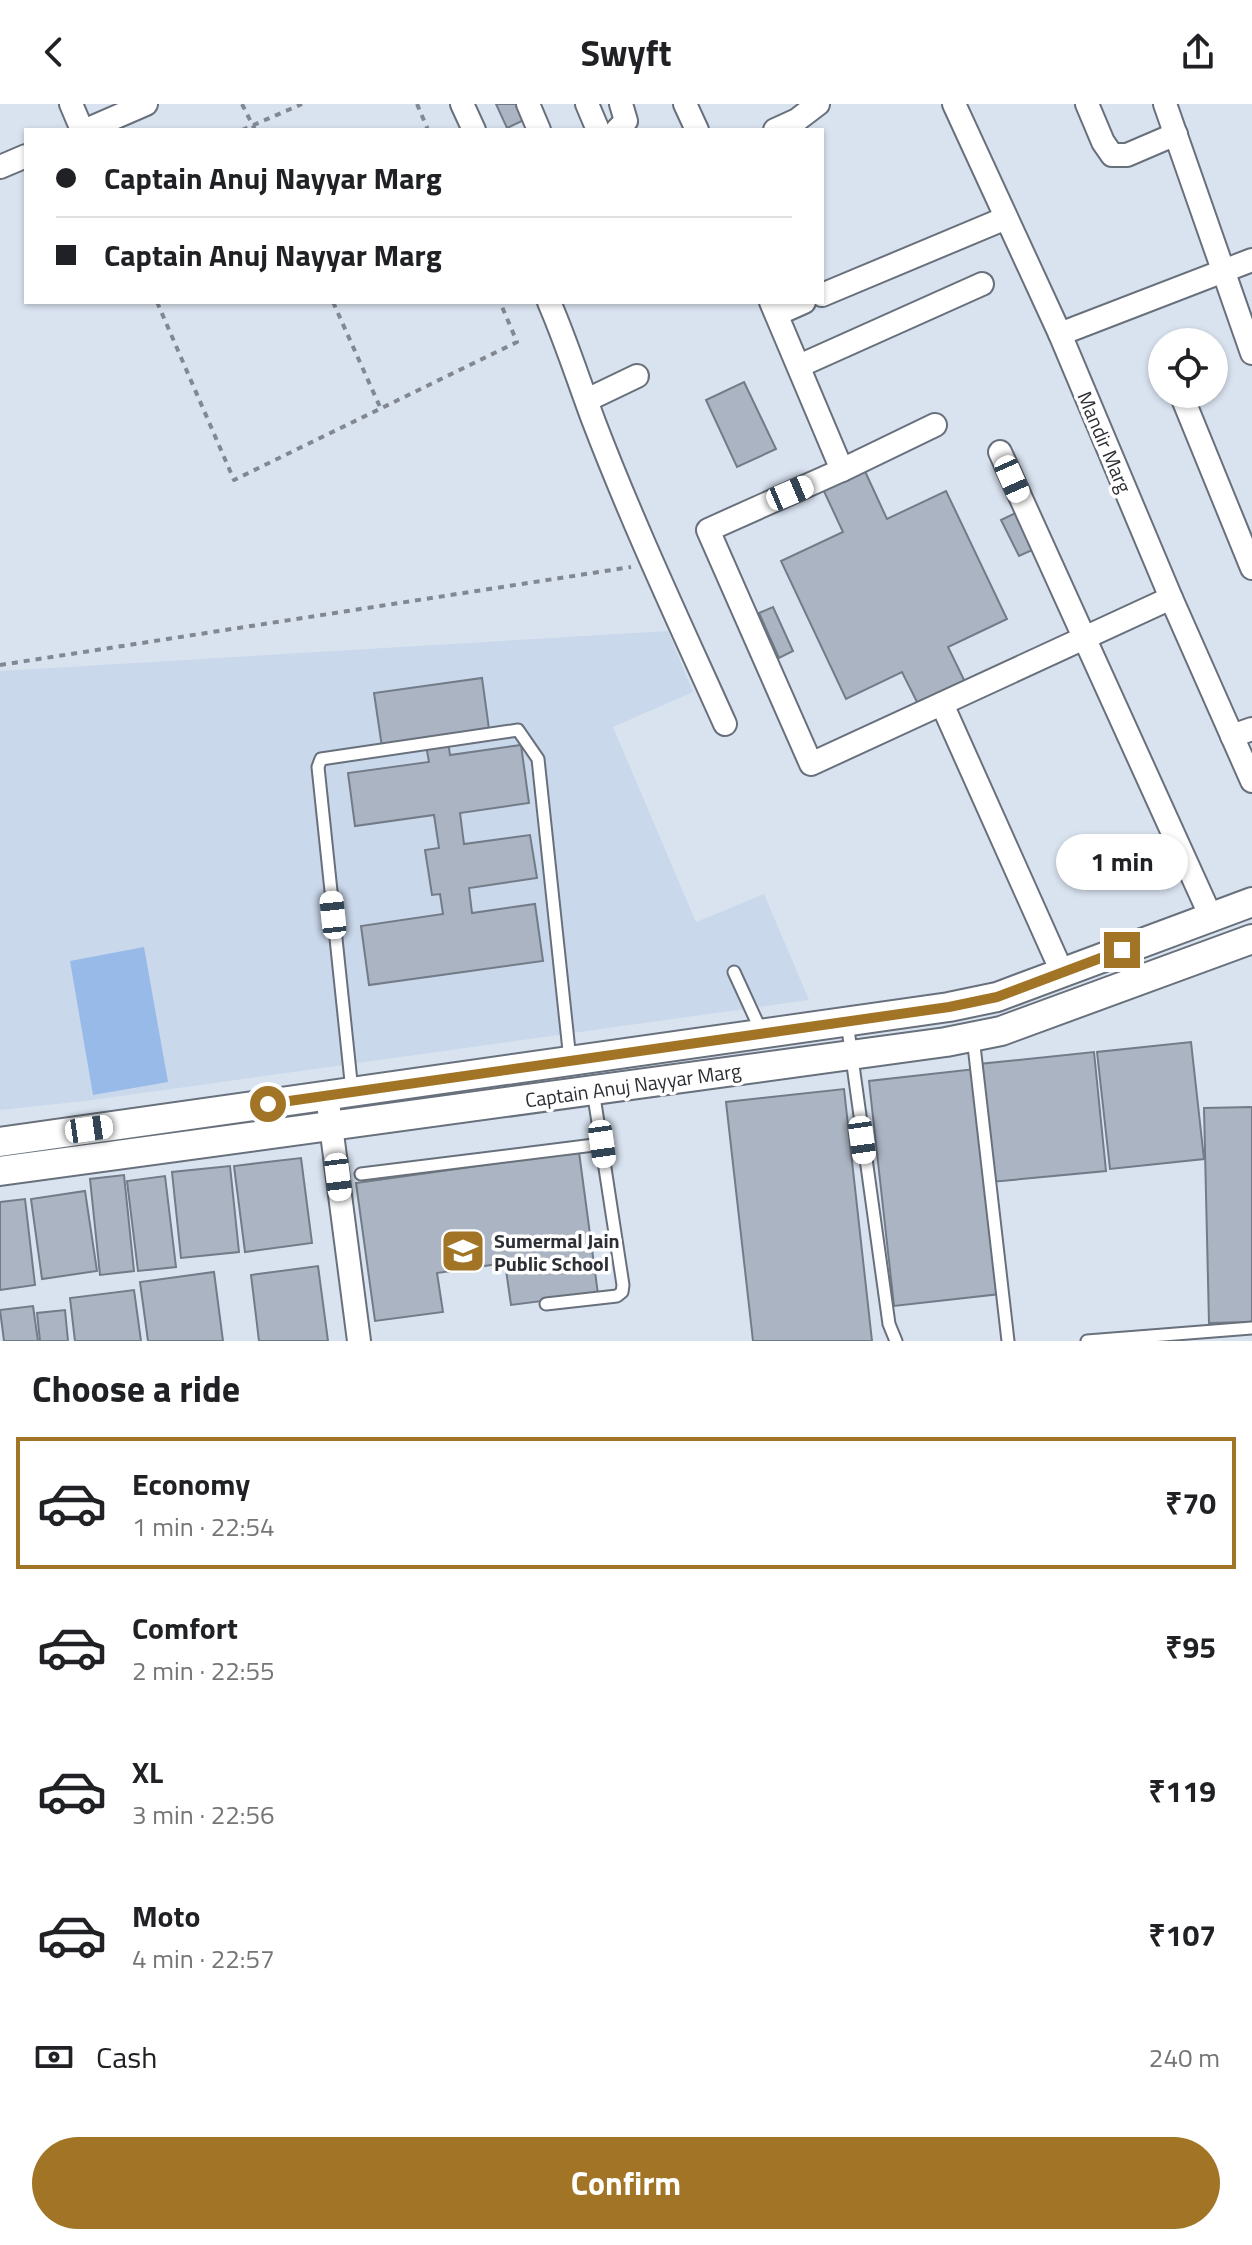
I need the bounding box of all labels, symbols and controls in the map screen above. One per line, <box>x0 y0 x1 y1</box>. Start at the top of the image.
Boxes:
text: Swyft <box>580 25 672 80</box>
icon: back <box>32 30 76 74</box>
icon: share <box>1176 30 1220 74</box>
text: Captain Anuj Nayyar Marg <box>104 155 442 201</box>
text: Captain Anuj Nayyar Marg <box>104 232 442 278</box>
map controls <box>1148 328 1228 408</box>
button: locate <box>1148 328 1228 408</box>
street label: Mandir Marg <box>1070 386 1140 498</box>
car <box>991 452 1033 506</box>
car <box>763 473 817 513</box>
callout: 1 min <box>1056 834 1188 890</box>
text: 1 min <box>1090 842 1154 881</box>
car <box>319 890 347 940</box>
route end <box>1104 932 1140 968</box>
street label: Captain Anuj Nayyar Marg <box>523 1054 743 1116</box>
route start <box>250 1086 286 1122</box>
car <box>64 1114 114 1144</box>
car <box>847 1115 877 1165</box>
car <box>587 1119 617 1169</box>
car <box>323 1152 353 1202</box>
place label: Sumermal Jain Public School <box>494 1225 620 1279</box>
school or university icon: Sumermal Jain Public School <box>439 1227 487 1275</box>
text: Choose a ride <box>32 1361 240 1416</box>
text: Economy <box>132 1461 250 1507</box>
icon: car <box>36 1467 108 1539</box>
text: ₹70 <box>1165 1480 1216 1526</box>
text: 1 min · 22:54 <box>132 1507 275 1546</box>
text: Comfort <box>132 1605 238 1651</box>
icon: car <box>36 1611 108 1683</box>
text: ₹95 <box>1165 1624 1216 1670</box>
text: 2 min · 22:55 <box>132 1651 275 1690</box>
text: XL <box>132 1749 163 1795</box>
icon: car <box>36 1755 108 1827</box>
text: ₹119 <box>1148 1768 1216 1814</box>
text: 3 min · 22:56 <box>132 1795 275 1834</box>
text: Moto <box>132 1893 200 1939</box>
icon: car <box>36 1899 108 1971</box>
text: ₹107 <box>1148 1912 1216 1958</box>
text: 4 min · 22:57 <box>132 1939 275 1978</box>
text: Cash <box>96 2034 157 2080</box>
icon: cash <box>32 2035 76 2079</box>
text: 240 m <box>1149 2038 1220 2077</box>
button: Confirm <box>32 2137 1220 2229</box>

